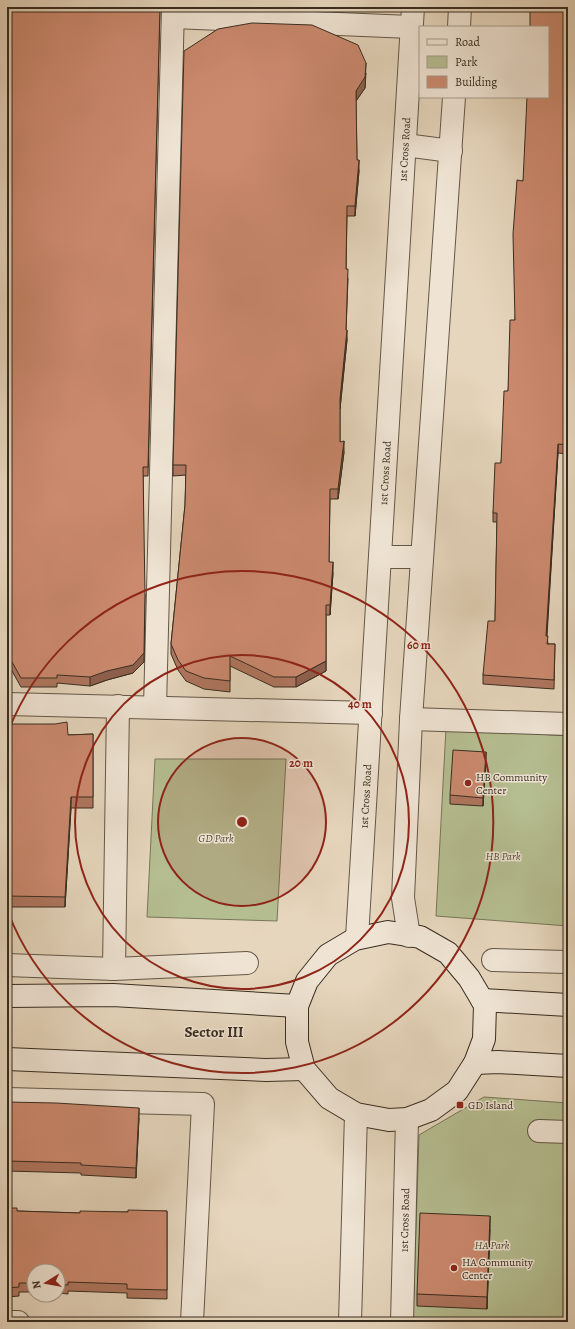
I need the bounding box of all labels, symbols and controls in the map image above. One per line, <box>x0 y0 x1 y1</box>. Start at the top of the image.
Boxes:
legend <box>419 26 549 98</box>
text: Road <box>455 34 481 50</box>
text: Park <box>455 54 478 70</box>
text: Building <box>455 74 497 90</box>
street label: 1st Cross Road <box>395 117 414 182</box>
street label: 1st Cross Road <box>376 440 394 505</box>
text: 60 m <box>407 637 431 653</box>
text: 40 m <box>348 696 372 712</box>
text: 20 m <box>289 755 313 771</box>
street label: 1st Cross Road <box>356 764 375 829</box>
place label: HB Community Center <box>476 770 547 798</box>
marker: HB Community Center <box>463 778 473 788</box>
centre of rings <box>235 815 249 829</box>
park label: GD Park <box>198 831 234 846</box>
park label: HB Park <box>485 849 521 864</box>
district label: Sector III <box>184 1022 244 1042</box>
place label: GD Island <box>468 1098 513 1113</box>
marker: GD Island <box>455 1100 465 1110</box>
street label: 1st Cross Road <box>396 1188 413 1252</box>
park label: HA Park <box>475 1238 510 1253</box>
place label: HA Community Center <box>462 1255 533 1283</box>
north arrow <box>26 1263 66 1303</box>
marker: HA Community Center <box>449 1263 459 1273</box>
text: N <box>29 1279 45 1290</box>

